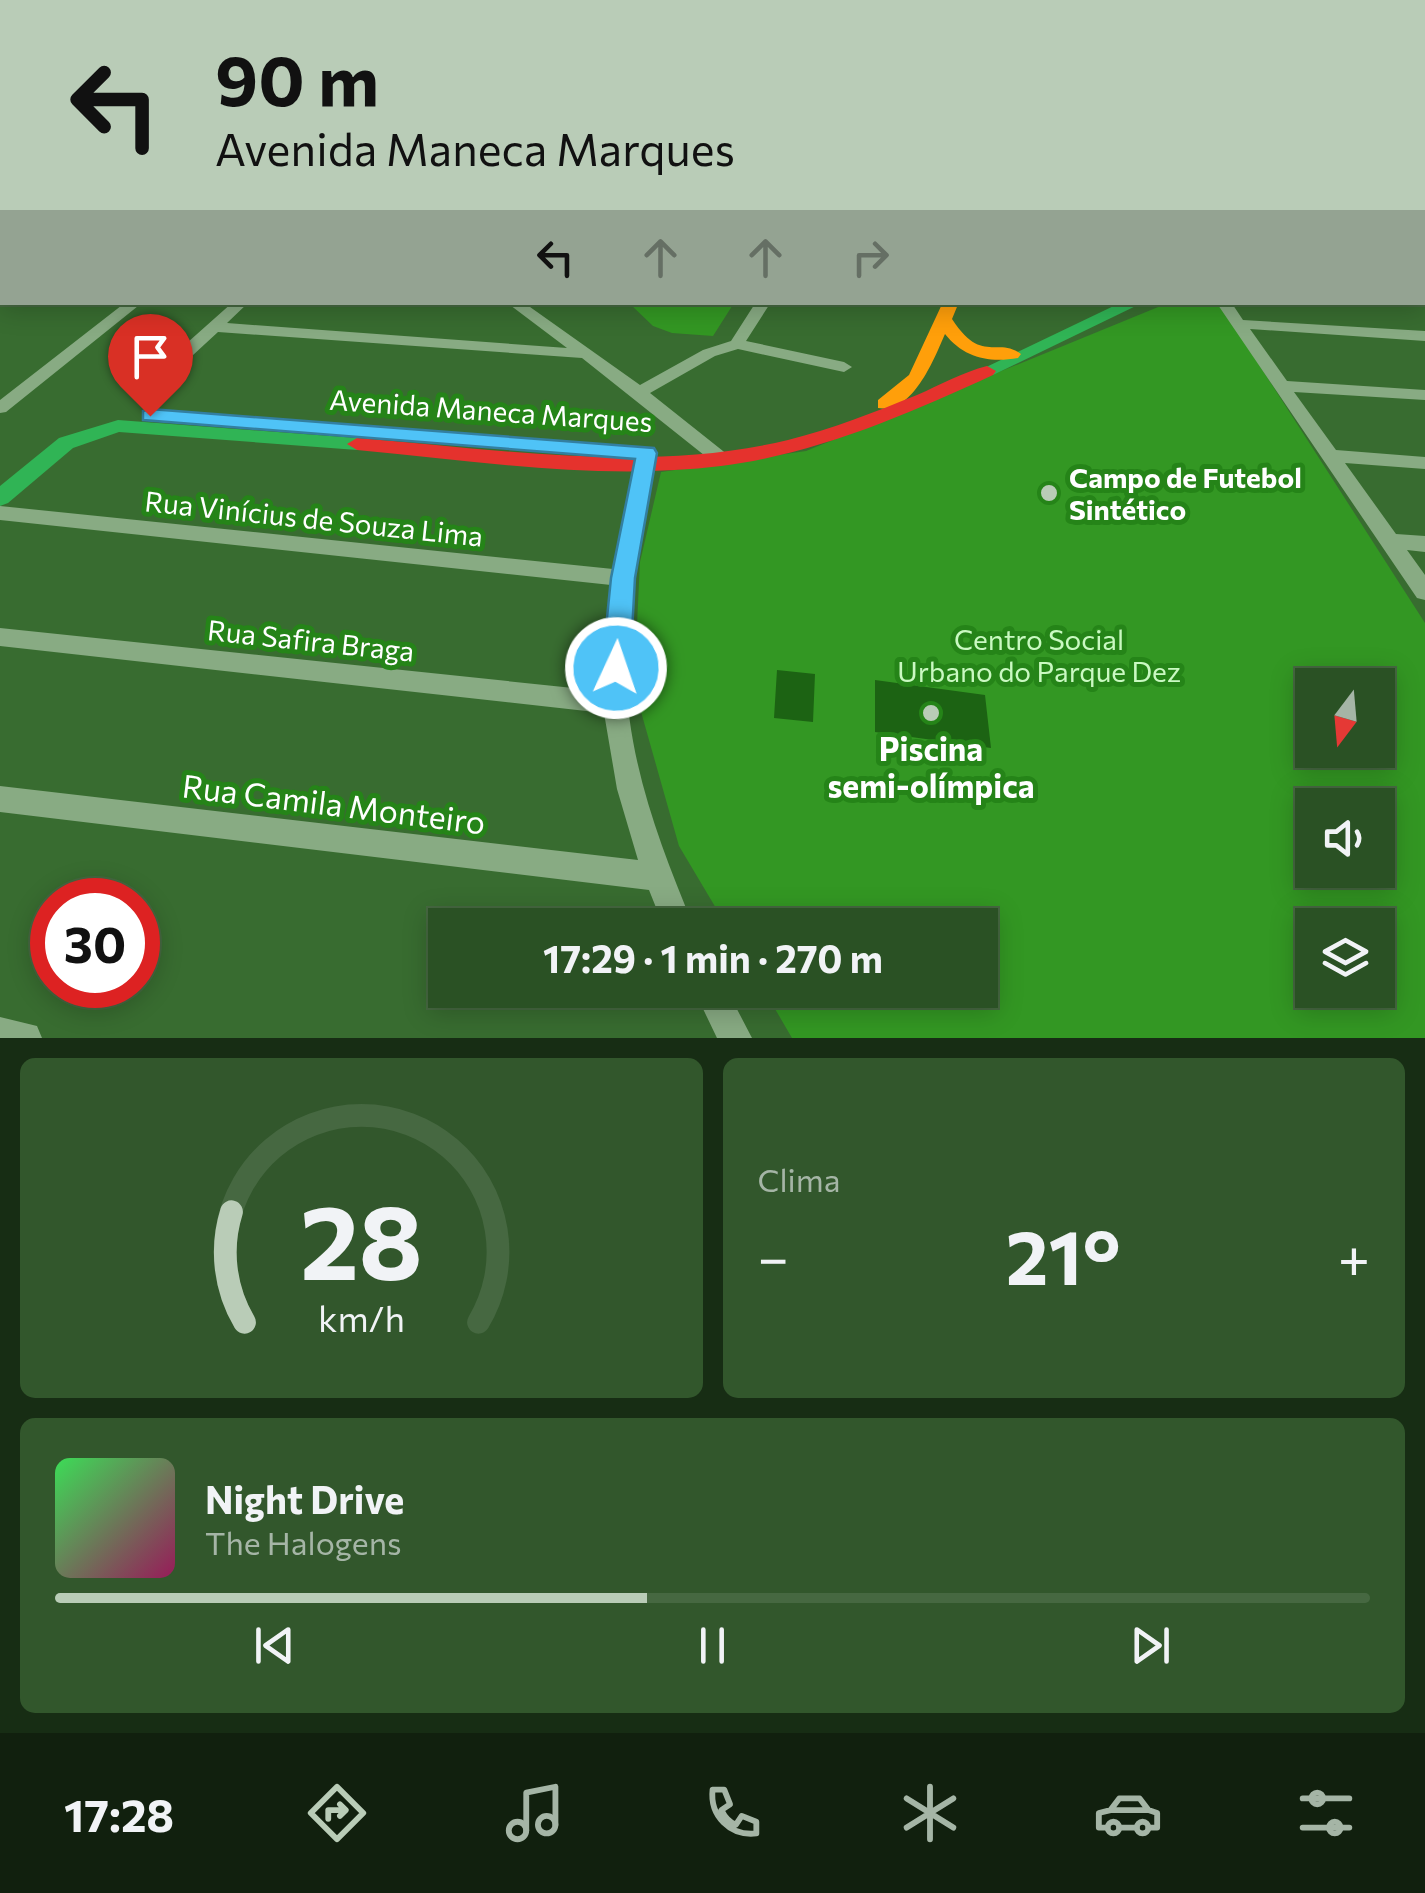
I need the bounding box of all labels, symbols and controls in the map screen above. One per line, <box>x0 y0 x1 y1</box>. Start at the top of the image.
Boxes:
text: 90 m <box>215 35 379 120</box>
icon: left <box>50 40 180 170</box>
text: Avenida Maneca Marques <box>215 120 735 175</box>
icon: left <box>528 230 583 285</box>
icon: ahead <box>633 230 688 285</box>
icon: ahead <box>738 230 793 285</box>
icon: right <box>843 230 898 285</box>
pin <box>108 314 193 417</box>
icon: arrive <box>123 329 178 384</box>
street label: Avenida Maneca Marques <box>328 382 654 438</box>
place label: Campo de Futebol Sintético <box>1069 460 1302 526</box>
marker: Campo de Futebol Sintético <box>1038 482 1060 504</box>
street label: Rua Vinícius de Souza Lima <box>143 483 485 553</box>
street label: Rua Safira Braga <box>206 612 416 668</box>
position arrow <box>564 616 668 720</box>
park label: Centro Social Urbano do Parque Dez <box>897 622 1181 688</box>
north arrow <box>1295 668 1395 768</box>
map controls <box>1295 668 1395 1008</box>
marker: Piscina semi-olímpica <box>920 702 942 724</box>
place label: Piscina semi-olímpica <box>827 728 1035 805</box>
street label: Rua Camila Monteiro <box>180 765 488 841</box>
button: sound <box>1295 788 1395 888</box>
speed limit sign: 30 <box>30 878 160 1008</box>
button: layers <box>1295 908 1395 1008</box>
text: 17:29 · 1 min · 270 m <box>543 934 883 981</box>
text: Clima <box>758 1159 840 1199</box>
text: 28 <box>300 1174 423 1301</box>
text: 21° <box>1006 1209 1121 1300</box>
text: − <box>758 1222 789 1289</box>
text: + <box>1338 1222 1370 1289</box>
text: km/h <box>318 1296 405 1339</box>
text: Night Drive <box>205 1475 404 1522</box>
text: The Halogens <box>205 1522 402 1562</box>
icon: previous <box>247 1618 302 1673</box>
icon: pause <box>685 1618 740 1673</box>
icon: next <box>1123 1618 1178 1673</box>
icon: directions <box>302 1778 372 1848</box>
icon: music <box>500 1778 570 1848</box>
icon: phone <box>698 1778 768 1848</box>
icon: climate <box>895 1778 965 1848</box>
icon: car <box>1093 1778 1163 1848</box>
icon: filters <box>1291 1778 1361 1848</box>
text: 17:28 <box>64 1786 174 1841</box>

